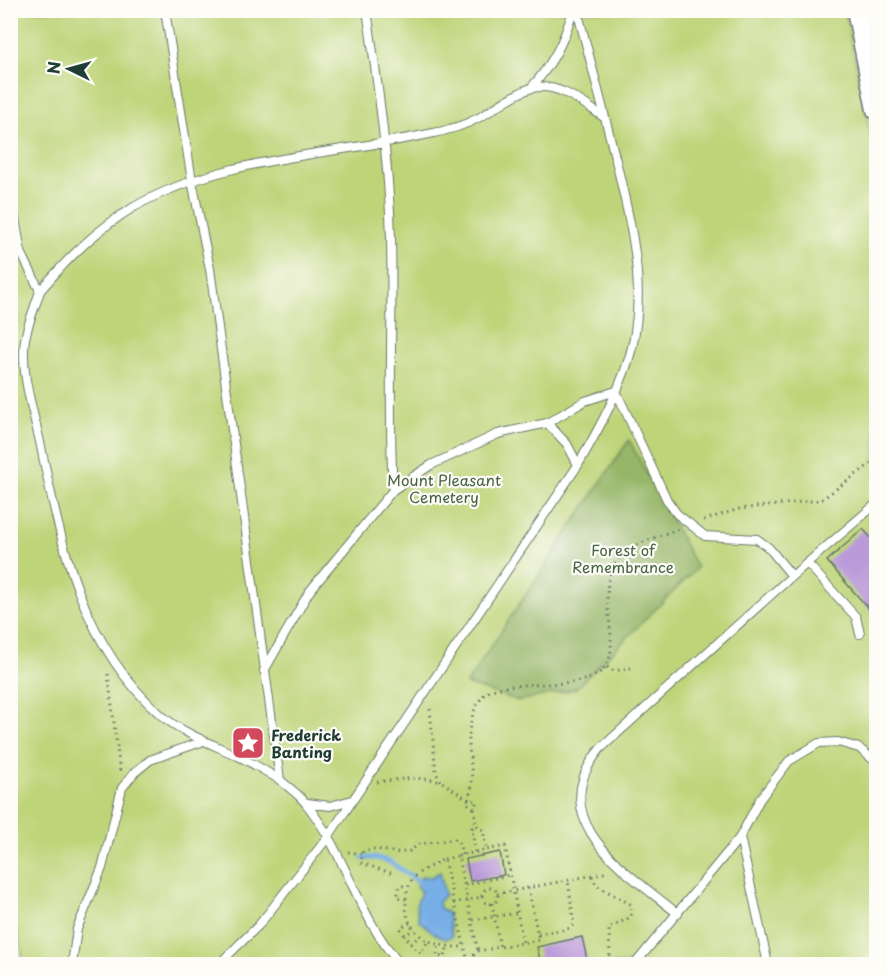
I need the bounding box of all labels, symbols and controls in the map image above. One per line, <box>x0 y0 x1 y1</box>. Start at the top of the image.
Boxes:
north arrow <box>39 39 99 99</box>
text: N <box>41 60 66 75</box>
park label: Mount Pleasant Cemetery <box>387 468 501 508</box>
park label: Forest of Remembrance <box>572 538 674 578</box>
place label: Frederick Banting <box>271 723 341 763</box>
place icon: Frederick Banting <box>230 725 266 761</box>

